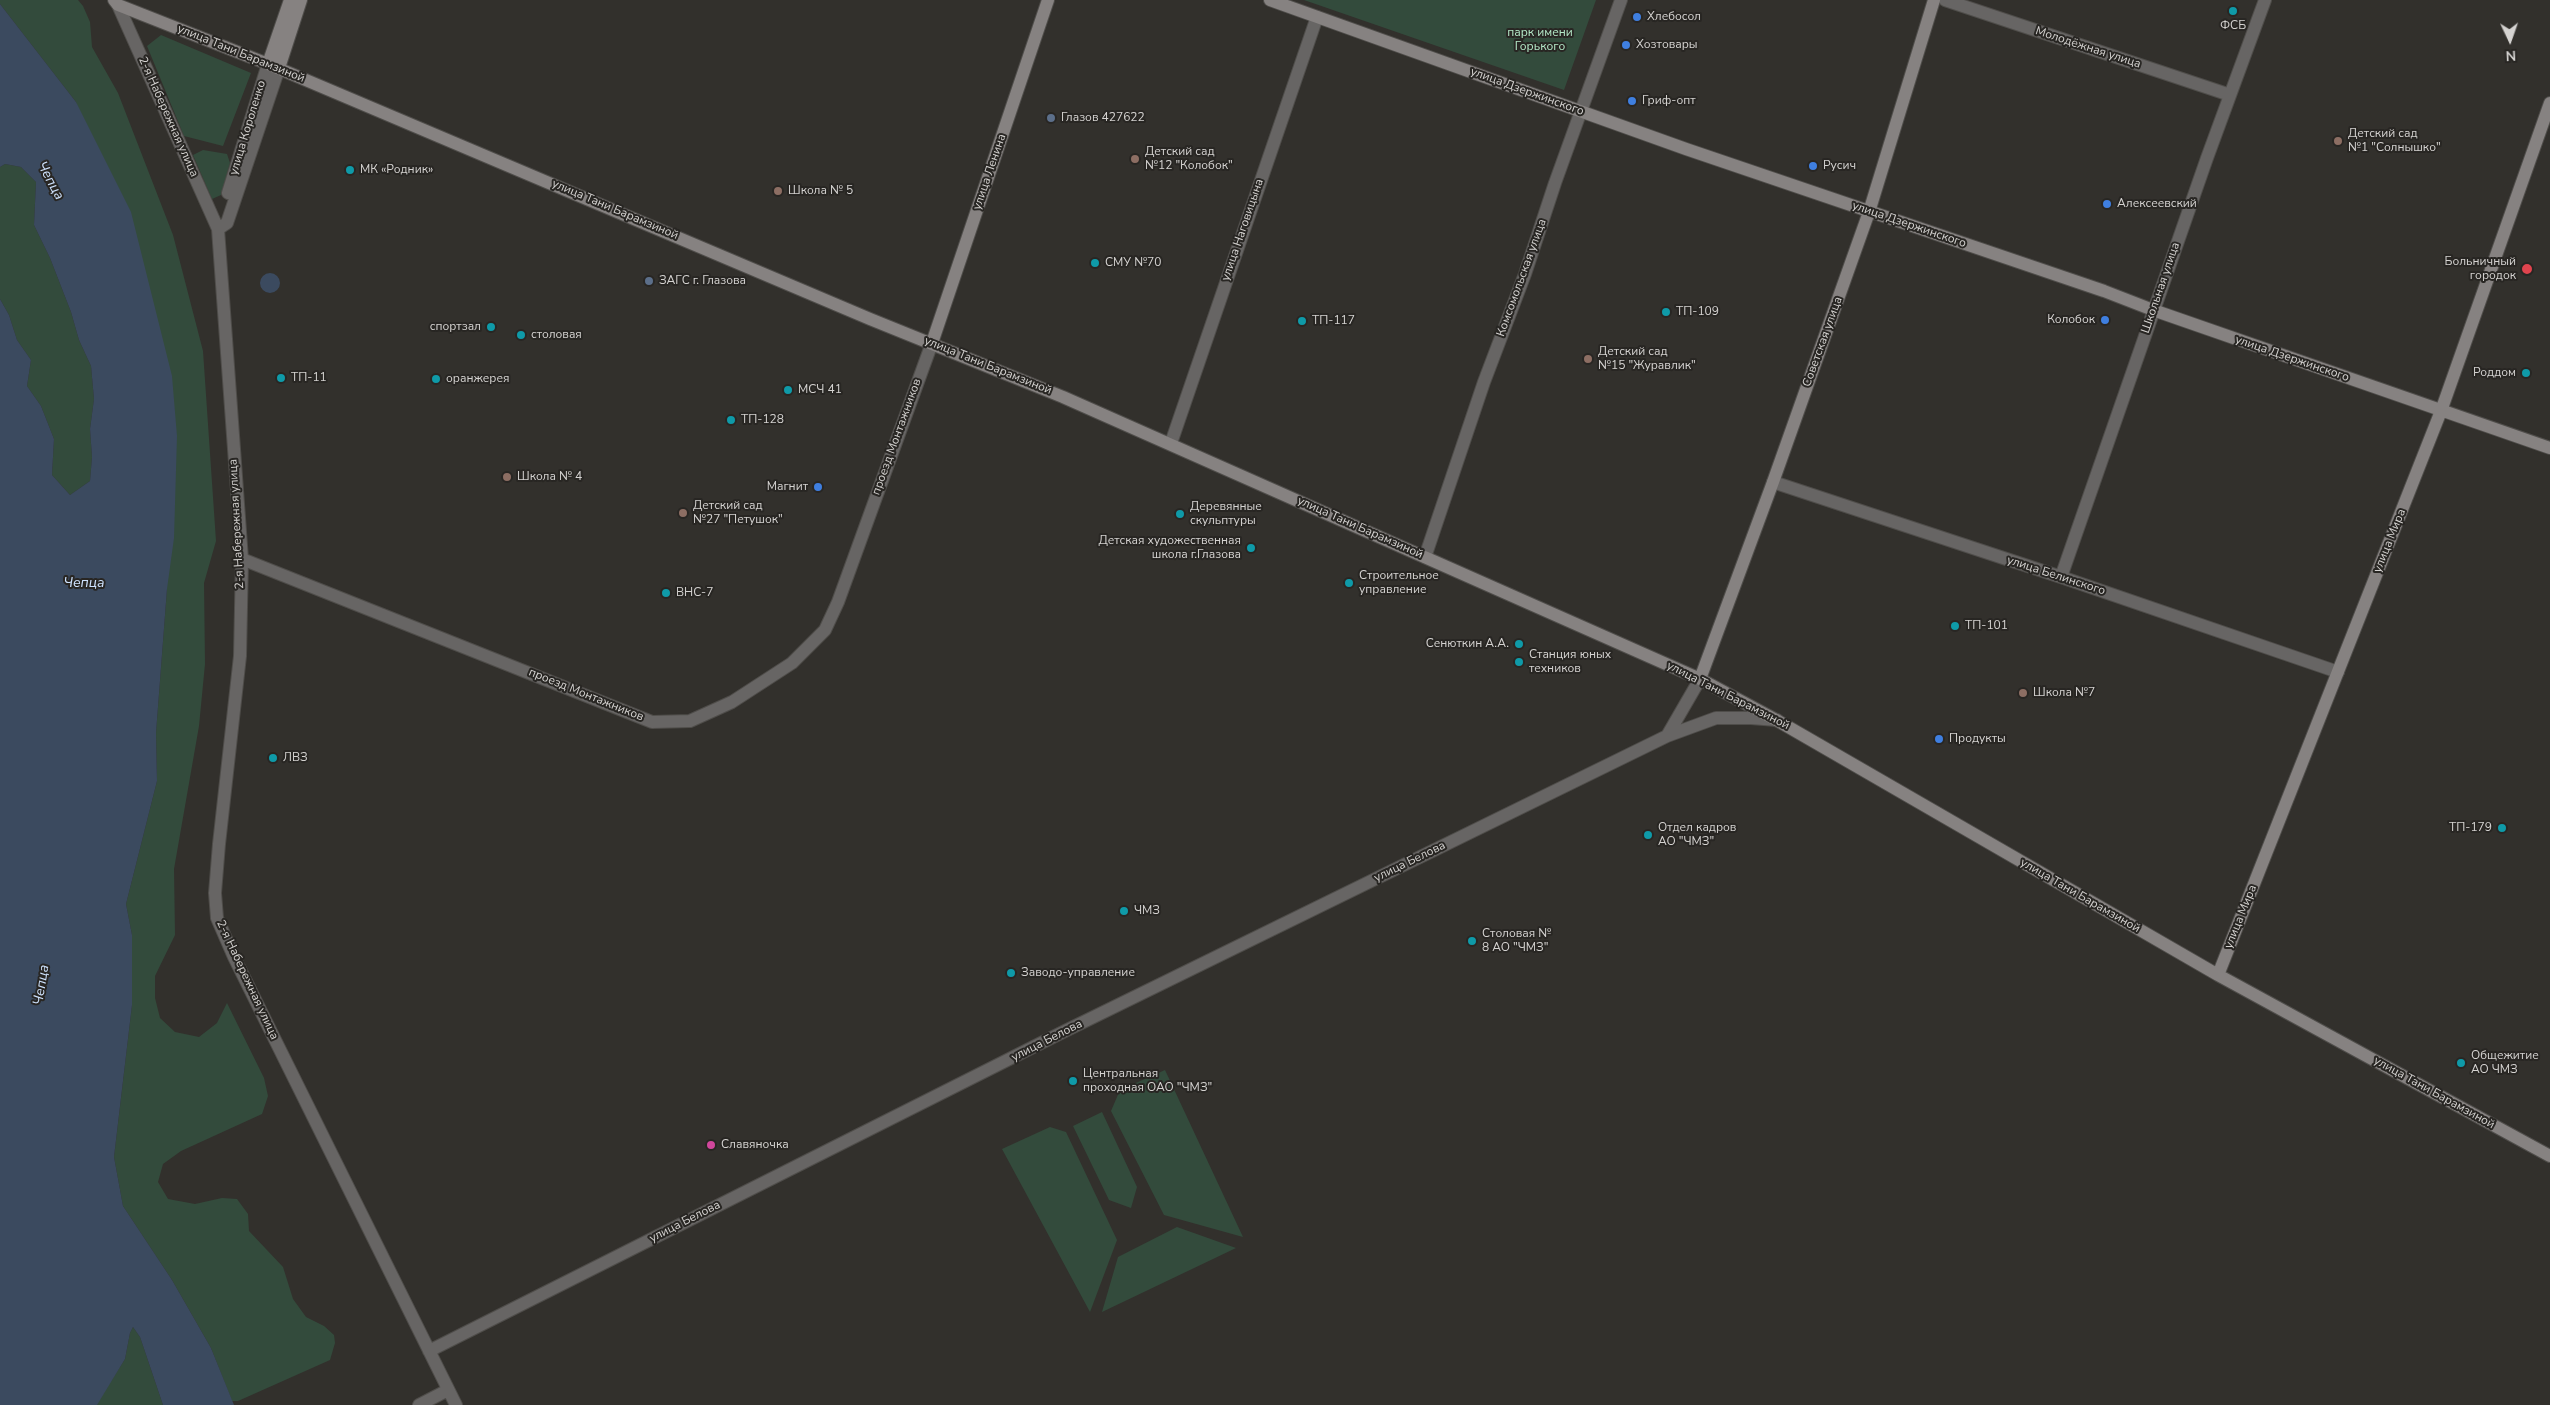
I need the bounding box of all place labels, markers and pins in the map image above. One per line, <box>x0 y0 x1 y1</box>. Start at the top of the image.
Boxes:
marker: ФСБ <box>2227 5 2239 17</box>
place label: Хлебосол <box>1647 10 1701 24</box>
marker: Хлебосол <box>1631 11 1643 23</box>
place label: ФСБ <box>2220 19 2246 33</box>
place label: Хозтовары <box>1636 38 1698 52</box>
marker: Хозтовары <box>1620 39 1632 51</box>
place label: Гриф-опт <box>1642 94 1696 108</box>
marker: Гриф-опт <box>1626 95 1638 107</box>
place label: Глазов 427622 <box>1061 111 1145 125</box>
marker: Глазов 427622 <box>1045 112 1057 124</box>
place label: Детский сад №1 "Солнышко" <box>2348 127 2441 155</box>
marker: Детский сад №1 "Солнышко" <box>2332 135 2344 147</box>
place label: Детский сад №12 "Колобок" <box>1145 145 1233 173</box>
marker: Детский сад №12 "Колобок" <box>1129 153 1141 165</box>
place label: Русич <box>1823 159 1856 173</box>
marker: Русич <box>1807 160 1819 172</box>
place label: МК «Родник» <box>360 163 433 177</box>
marker: МК «Родник» <box>344 164 356 176</box>
place label: Школа № 5 <box>788 184 853 198</box>
marker: Школа № 5 <box>772 185 784 197</box>
place label: Алексеевский <box>2117 197 2197 211</box>
marker: Алексеевский <box>2101 198 2113 210</box>
place label: Больничный городок <box>2445 255 2516 283</box>
place label: СМУ №70 <box>1105 256 1161 270</box>
marker: СМУ №70 <box>1089 257 1101 269</box>
marker: Больничный городок <box>2520 262 2534 276</box>
place label: ЗАГС г. Глазова <box>659 274 746 288</box>
marker: ЗАГС г. Глазова <box>643 275 655 287</box>
place label: ТП-109 <box>1676 305 1719 319</box>
marker: ТП-109 <box>1660 306 1672 318</box>
place label: Колобок <box>2047 313 2095 327</box>
place label: ТП-117 <box>1312 314 1355 328</box>
marker: Колобок <box>2099 314 2111 326</box>
marker: ТП-117 <box>1296 315 1308 327</box>
place label: спортзал <box>430 320 481 334</box>
marker: спортзал <box>485 321 497 333</box>
place label: столовая <box>531 328 582 342</box>
marker: столовая <box>515 329 527 341</box>
place label: Детский сад №15 "Журавлик" <box>1598 345 1696 373</box>
marker: Детский сад №15 "Журавлик" <box>1582 353 1594 365</box>
place label: Роддом <box>2473 366 2516 380</box>
marker: Роддом <box>2520 367 2532 379</box>
place label: ТП-11 <box>291 371 327 385</box>
marker: ТП-11 <box>275 372 287 384</box>
place label: оранжерея <box>446 372 509 386</box>
marker: оранжерея <box>430 373 442 385</box>
place label: МСЧ 41 <box>798 383 842 397</box>
marker: МСЧ 41 <box>782 384 794 396</box>
place label: ТП-128 <box>741 413 784 427</box>
marker: ТП-128 <box>725 414 737 426</box>
place label: Школа № 4 <box>517 470 582 484</box>
marker: Школа № 4 <box>501 471 513 483</box>
place label: Магнит <box>767 480 808 494</box>
marker: Магнит <box>812 481 824 493</box>
place label: Детский сад №27 "Петушок" <box>693 499 783 527</box>
place label: Деревянные скульптуры <box>1190 500 1262 528</box>
marker: Детский сад №27 "Петушок" <box>677 507 689 519</box>
marker: Деревянные скульптуры <box>1174 508 1186 520</box>
place label: Детская художественная школа г.Глазова <box>1098 534 1241 562</box>
marker: Детская художественная школа г.Глазова <box>1245 542 1257 554</box>
place label: Строительное управление <box>1359 569 1439 597</box>
marker: Строительное управление <box>1343 577 1355 589</box>
place label: ВНС-7 <box>676 586 713 600</box>
marker: ВНС-7 <box>660 587 672 599</box>
place label: ТП-101 <box>1965 619 2008 633</box>
marker: ТП-101 <box>1949 620 1961 632</box>
place label: Сенюткин А.А. <box>1426 637 1509 651</box>
marker: Сенюткин А.А. <box>1513 638 1525 650</box>
place label: Станция юных техников <box>1529 648 1611 676</box>
marker: Станция юных техников <box>1513 656 1525 668</box>
place label: Школа №7 <box>2033 686 2095 700</box>
marker: Школа №7 <box>2017 687 2029 699</box>
place label: Продукты <box>1949 732 2006 746</box>
marker: Продукты <box>1933 733 1945 745</box>
place label: ЛВЗ <box>283 751 308 765</box>
marker: ЛВЗ <box>267 752 279 764</box>
place label: Отдел кадров АО "ЧМЗ" <box>1658 821 1736 849</box>
place label: ТП-179 <box>2449 821 2492 835</box>
marker: ТП-179 <box>2496 822 2508 834</box>
marker: Отдел кадров АО "ЧМЗ" <box>1642 829 1654 841</box>
place label: ЧМЗ <box>1134 904 1160 918</box>
marker: ЧМЗ <box>1118 905 1130 917</box>
place label: Столовая № 8 АО "ЧМЗ" <box>1482 927 1551 955</box>
marker: Столовая № 8 АО "ЧМЗ" <box>1466 935 1478 947</box>
place label: Заводо-управление <box>1021 966 1135 980</box>
marker: Заводо-управление <box>1005 967 1017 979</box>
place label: Общежитие АО ЧМЗ <box>2471 1049 2539 1077</box>
marker: Общежитие АО ЧМЗ <box>2455 1057 2467 1069</box>
place label: Центральная проходная ОАО "ЧМЗ" <box>1083 1067 1212 1095</box>
marker: Центральная проходная ОАО "ЧМЗ" <box>1067 1075 1079 1087</box>
place label: Славяночка <box>721 1138 789 1152</box>
marker: Славяночка <box>705 1139 717 1151</box>

